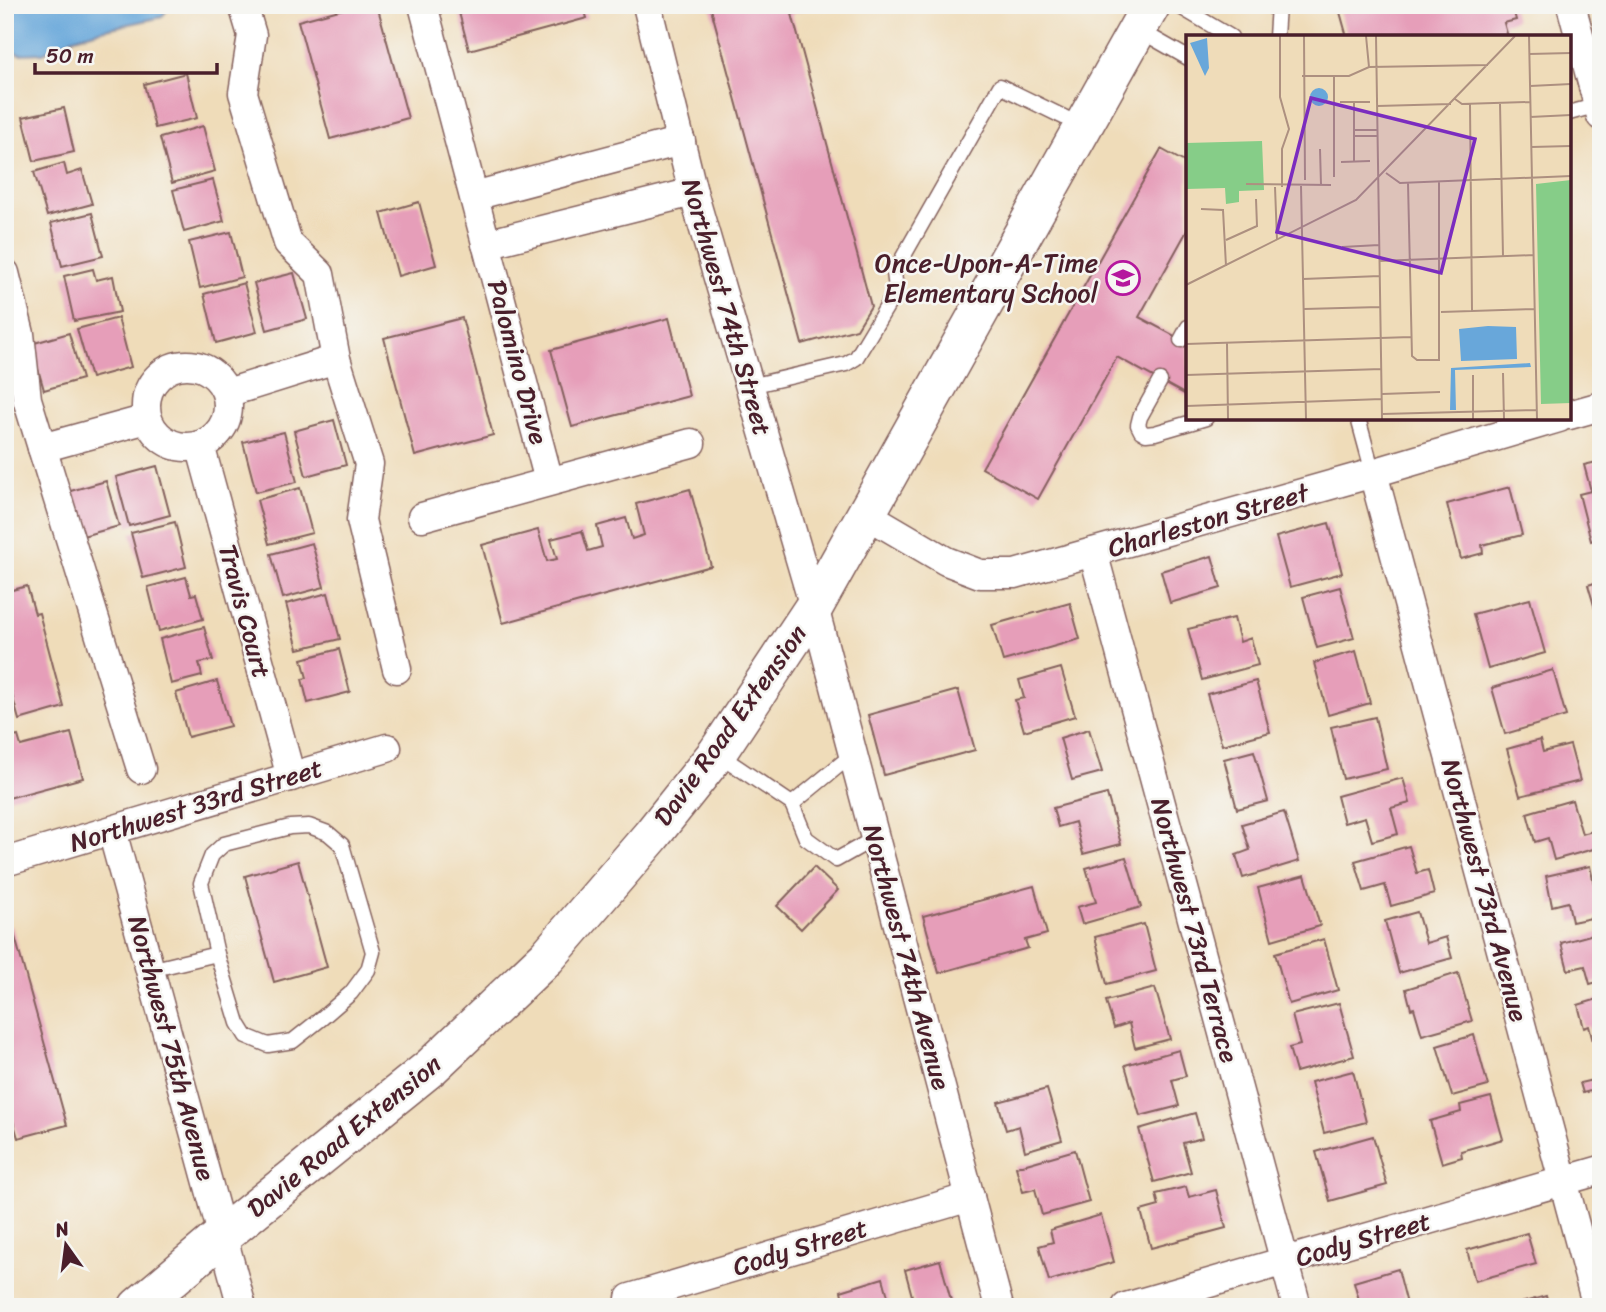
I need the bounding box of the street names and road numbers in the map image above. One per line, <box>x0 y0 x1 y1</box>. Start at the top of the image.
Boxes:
street label: Northwest 74th Street <box>668 173 786 441</box>
street label: Palomino Drive <box>474 275 562 450</box>
street label: Charleston Street <box>1102 469 1315 571</box>
street label: Travis Court <box>205 539 285 683</box>
street label: Davie Road Extension <box>641 614 819 836</box>
street label: Northwest 33rd Street <box>64 745 328 865</box>
street label: Northwest 73rd Avenue <box>1428 753 1542 1027</box>
street label: Northwest 73rd Terrace <box>1137 792 1253 1068</box>
street label: Northwest 74th Avenue <box>849 819 965 1095</box>
street label: Northwest 75th Avenue <box>114 910 230 1186</box>
street label: Davie Road Extension <box>236 1042 452 1230</box>
street label: Cody Street <box>1290 1198 1436 1280</box>
street label: Cody Street <box>727 1205 873 1289</box>

